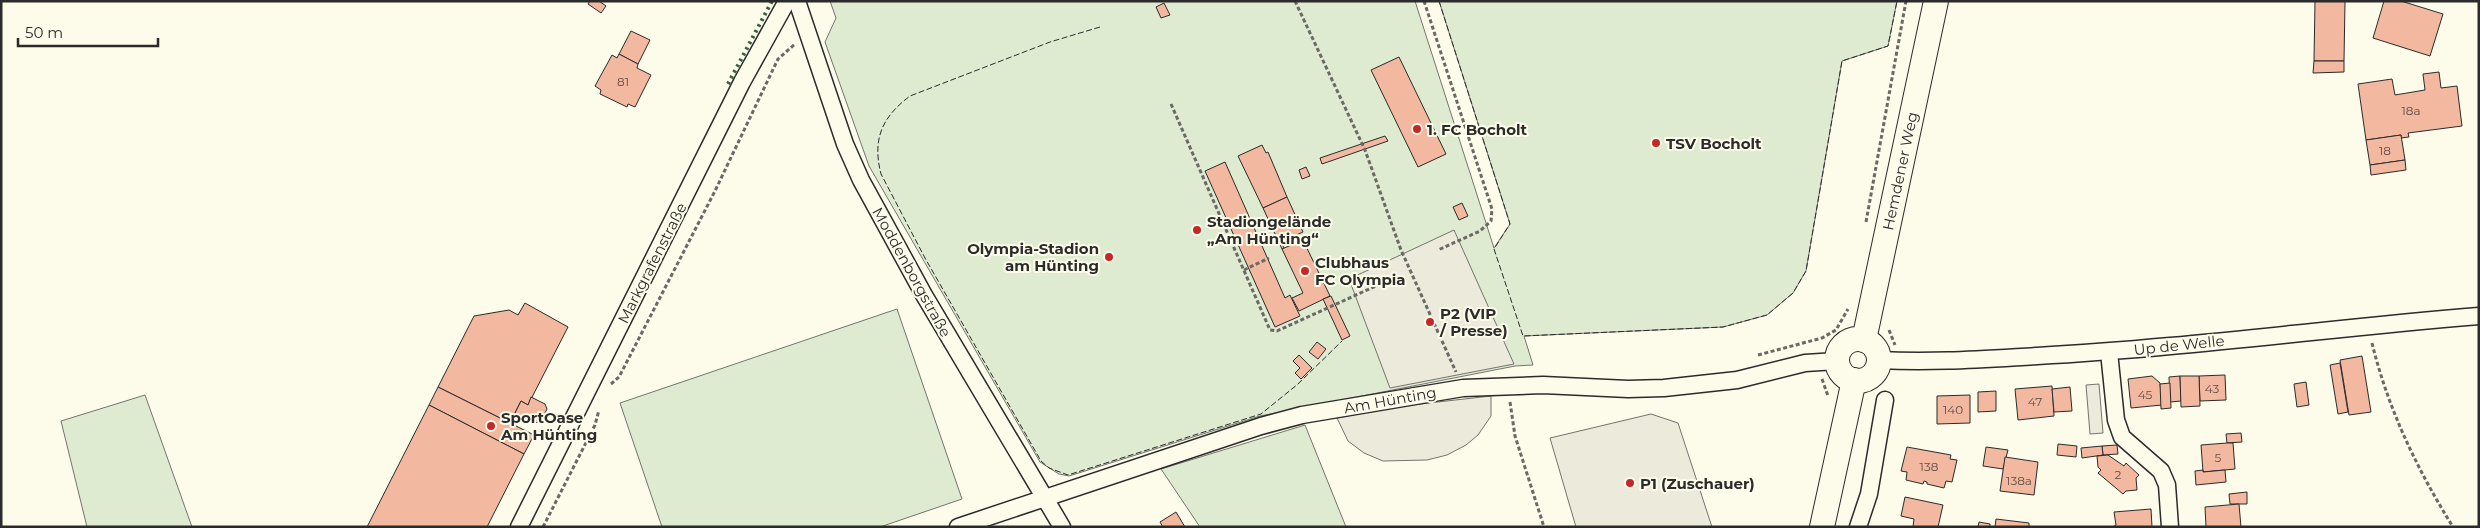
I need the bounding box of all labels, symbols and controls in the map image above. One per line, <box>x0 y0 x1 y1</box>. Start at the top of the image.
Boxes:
scale bar <box>18 15 158 47</box>
text: 50 m <box>25 23 63 42</box>
house number: 81 <box>617 74 629 89</box>
house number: 18a <box>2401 103 2421 118</box>
street label: Hemdener Weg <box>1878 110 1922 232</box>
place label: 1. FC Bocholt <box>1427 120 1528 139</box>
marker: 1. FC Bocholt <box>1411 123 1423 135</box>
place label: TSV Bocholt <box>1666 134 1762 153</box>
marker: TSV Bocholt <box>1650 137 1662 149</box>
house number: 18 <box>2379 143 2391 158</box>
street label: Markgrafenstraße <box>613 199 691 327</box>
street label: Moddenborgstraße <box>868 204 956 340</box>
place label: Stadiongelände „Am Hünting“ <box>1207 212 1331 248</box>
marker: Stadiongelände „Am Hünting“ <box>1191 224 1203 236</box>
place label: Olympia-Stadion am Hünting <box>967 239 1099 275</box>
marker: Olympia-Stadion am Hünting <box>1103 251 1115 263</box>
place label: Clubhaus FC Olympia <box>1315 253 1406 289</box>
marker: Clubhaus FC Olympia <box>1299 265 1311 277</box>
place label: P2 (VIP / Presse) <box>1439 304 1508 340</box>
marker: P2 (VIP / Presse) <box>1424 316 1436 328</box>
street label: Up de Welle <box>2133 331 2225 359</box>
house number: 43 <box>2205 381 2219 396</box>
street label: Am Hünting <box>1342 383 1438 417</box>
house number: 45 <box>2138 387 2153 402</box>
house number: 47 <box>2028 394 2042 409</box>
house number: 140 <box>1943 402 1963 417</box>
place label: SportOase Am Hünting <box>500 408 597 444</box>
marker: SportOase Am Hünting <box>485 420 497 432</box>
house number: 5 <box>2215 450 2222 465</box>
house number: 138 <box>1920 459 1939 474</box>
house number: 2 <box>2115 467 2122 482</box>
house number: 138a <box>2006 473 2032 488</box>
place label: P1 (Zuschauer) <box>1640 474 1755 493</box>
marker: P1 (Zuschauer) <box>1624 477 1636 489</box>

